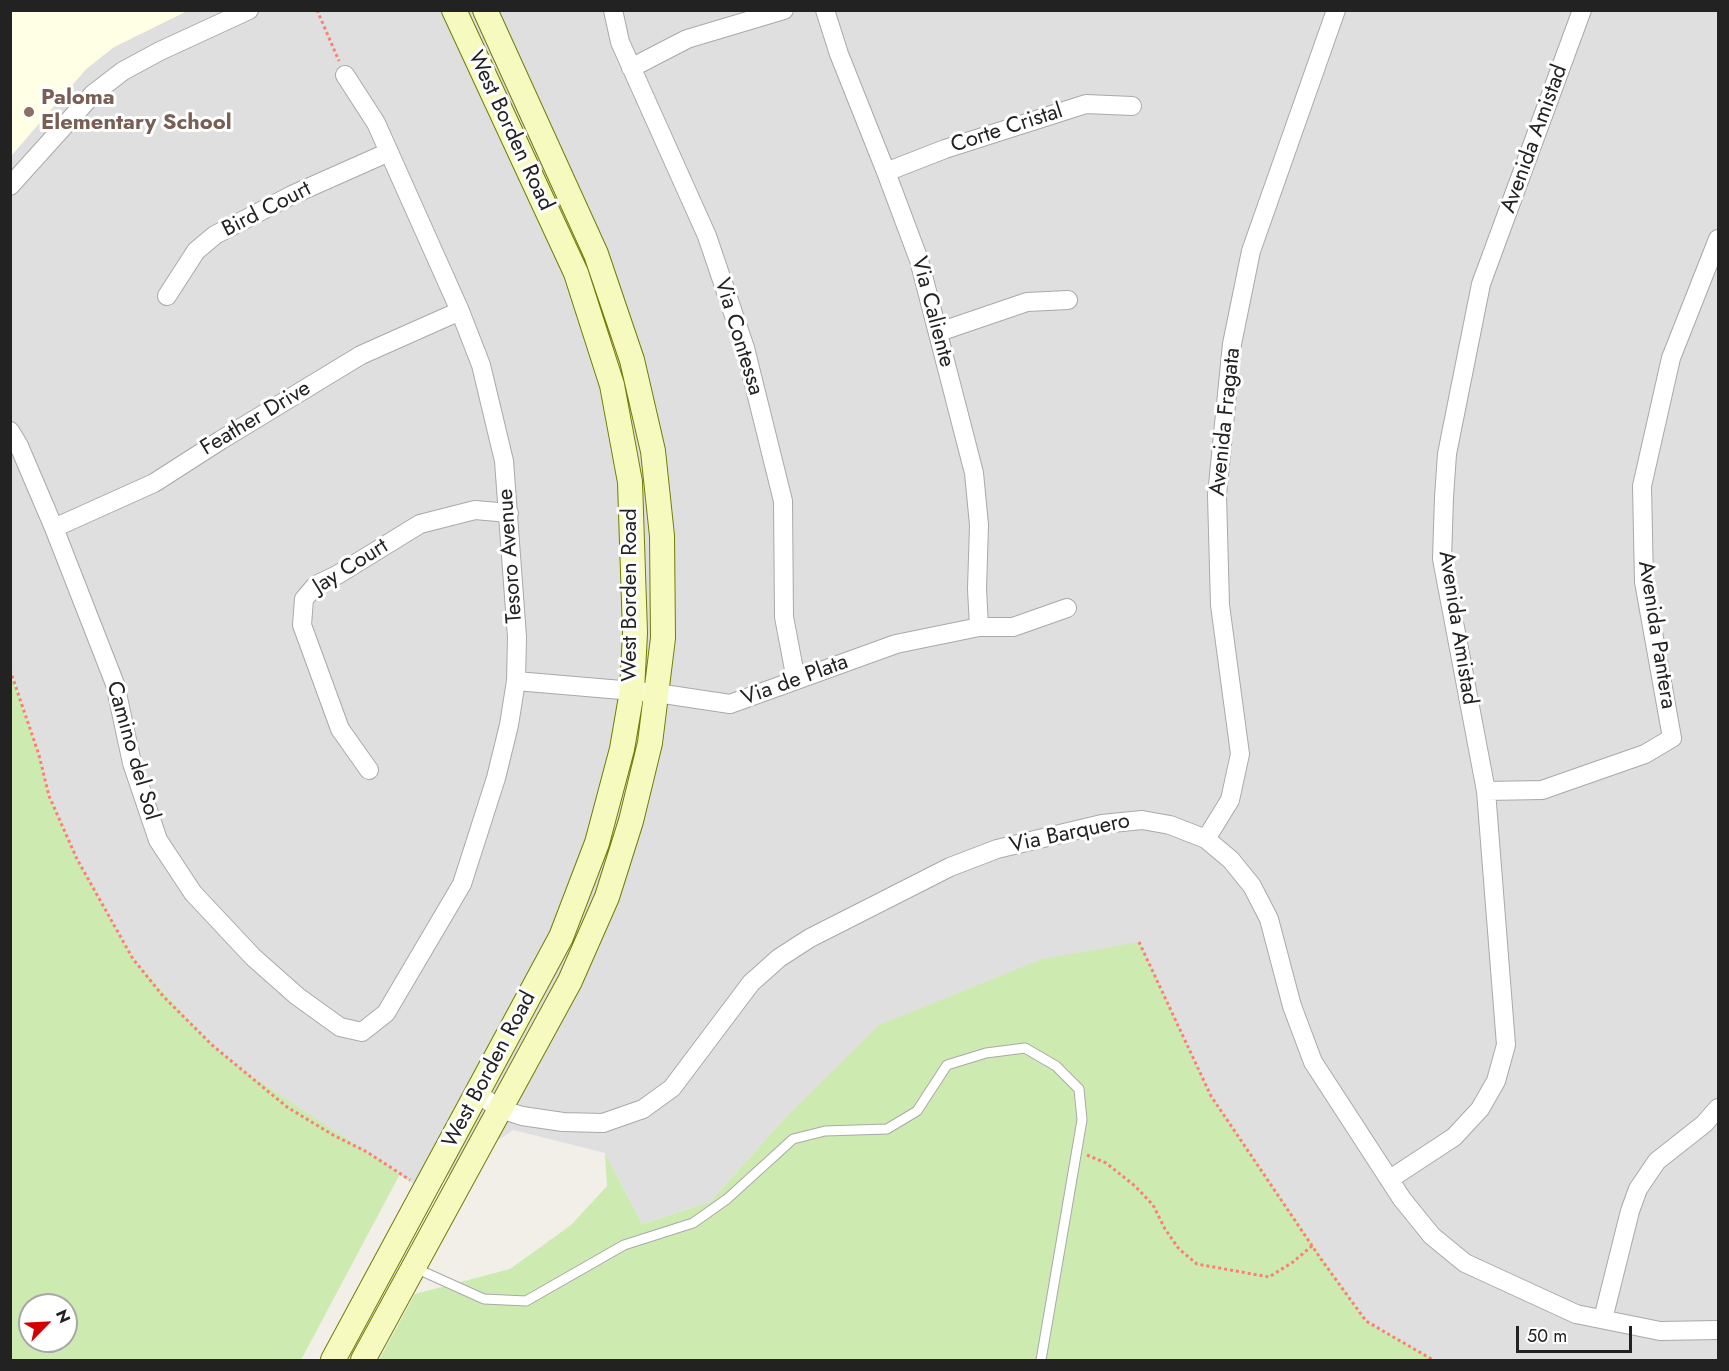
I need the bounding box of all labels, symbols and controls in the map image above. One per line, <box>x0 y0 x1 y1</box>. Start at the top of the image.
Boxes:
street label: West Borden Road <box>461 47 559 215</box>
street label: Avenida Amistad <box>1496 61 1574 217</box>
place label: Paloma Elementary School <box>41 86 232 138</box>
street label: Corte Cristal <box>948 99 1066 159</box>
marker: Paloma Elementary School <box>22 105 36 119</box>
street label: Bird Court <box>218 176 316 244</box>
street label: Via Caliente <box>905 254 959 370</box>
street label: Via Contessa <box>708 275 768 399</box>
street label: Avenida Fragata <box>1205 347 1247 497</box>
street label: Feather Drive <box>196 376 316 462</box>
street label: Tesoro Avenue <box>493 488 529 624</box>
street label: West Borden Road <box>618 508 644 682</box>
street label: Jay Court <box>309 534 393 600</box>
street label: Avenida Amistad <box>1432 549 1482 707</box>
street label: Avenida Pantera <box>1631 559 1681 711</box>
street label: Via de Plata <box>738 650 852 712</box>
street label: Camino del Sol <box>100 678 164 824</box>
street label: Via Barquero <box>1008 808 1132 860</box>
street label: West Borden Road <box>438 987 542 1153</box>
north arrow <box>18 1293 78 1353</box>
text: N <box>50 1306 76 1327</box>
scale bar <box>1519 1314 1634 1352</box>
text: 50 m <box>1527 1323 1567 1349</box>

